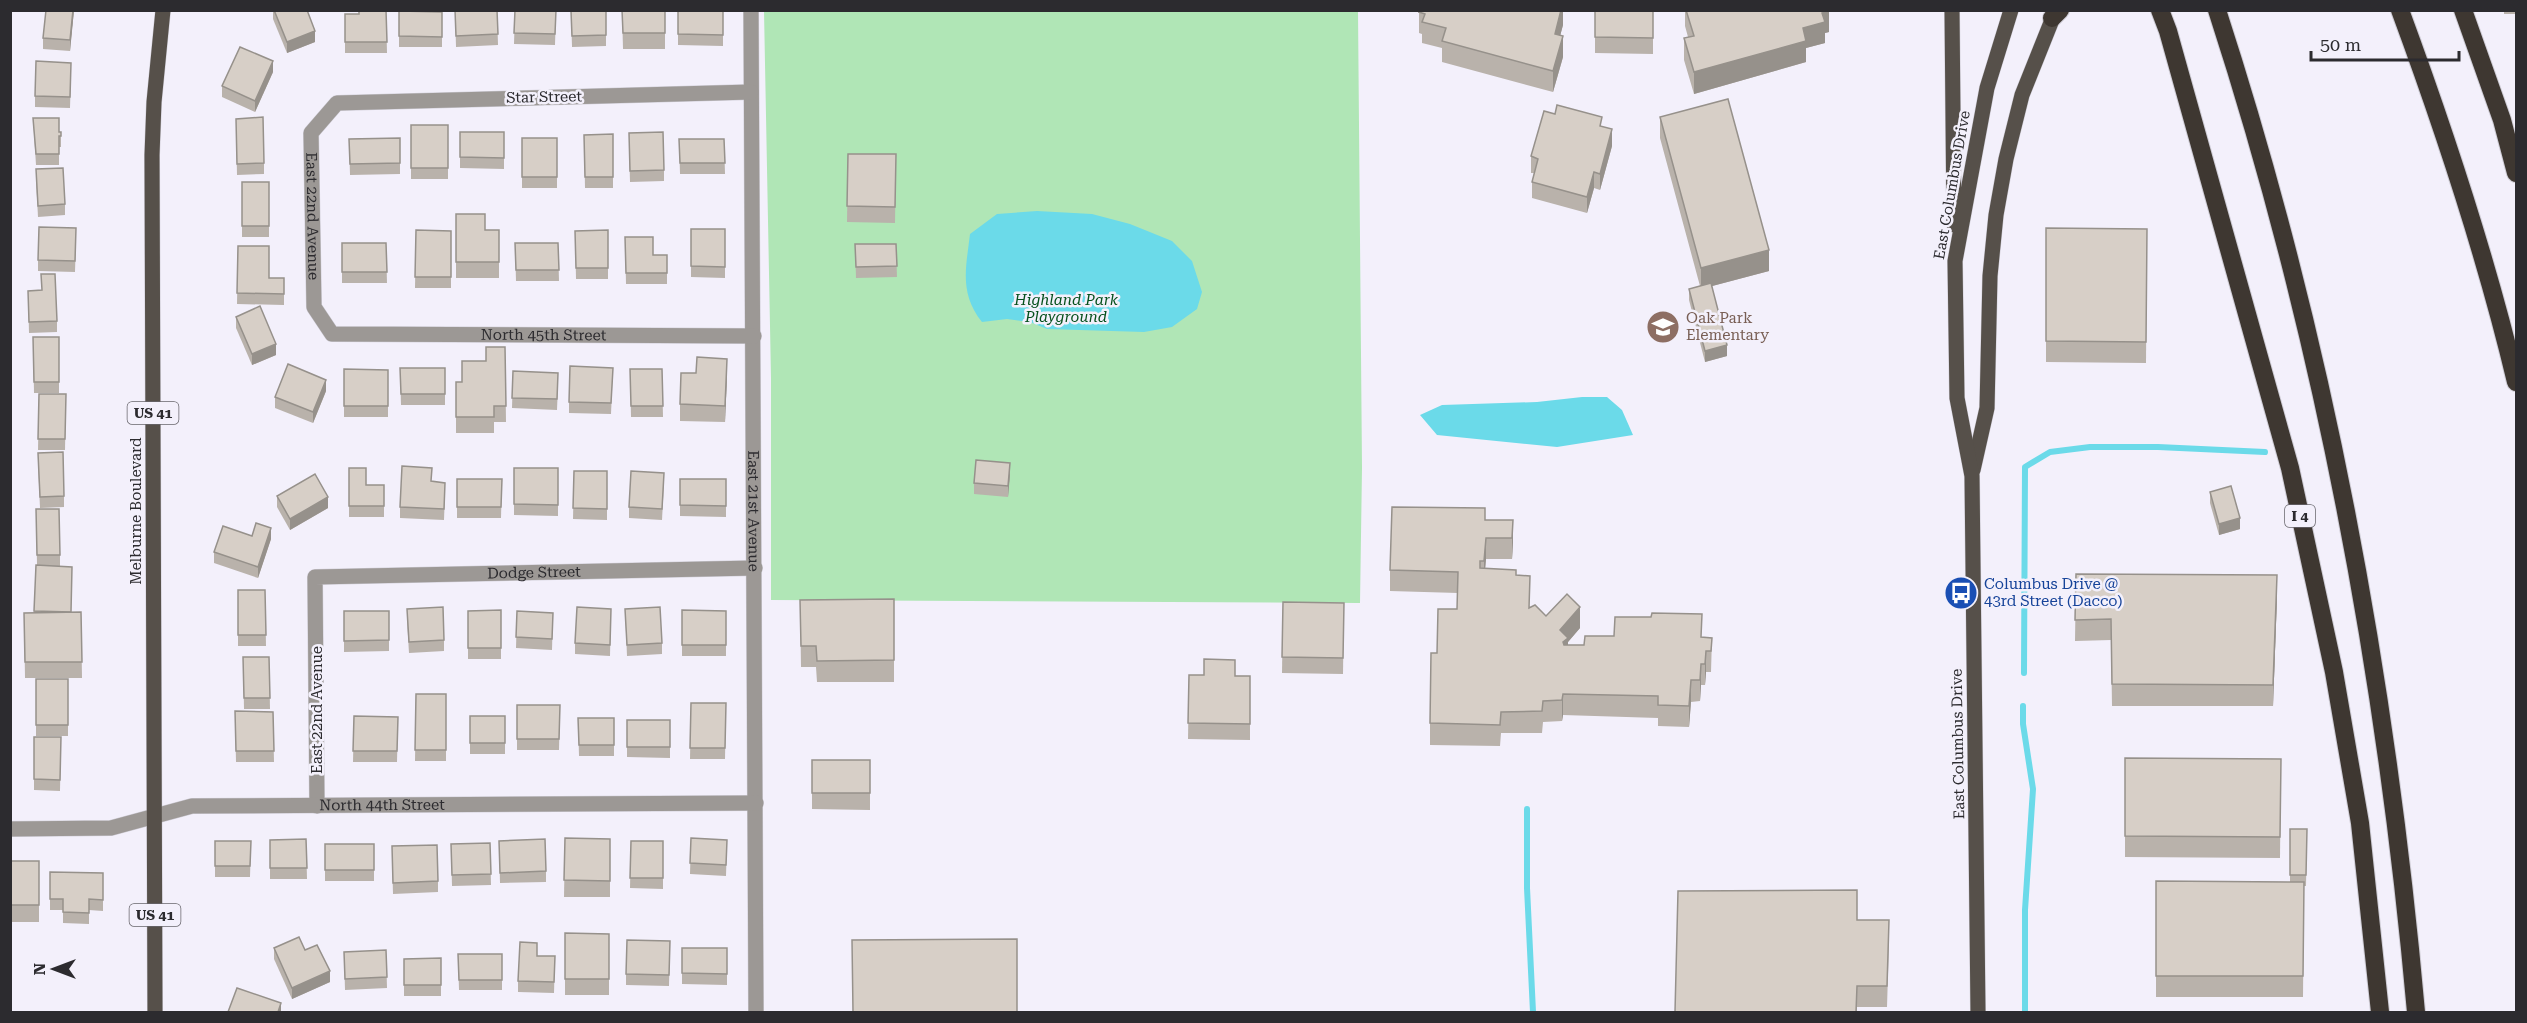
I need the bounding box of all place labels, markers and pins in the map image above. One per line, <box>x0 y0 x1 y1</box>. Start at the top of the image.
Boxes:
school or university icon: Oak Park Elementary <box>1645 309 1681 345</box>
place label: Oak Park Elementary <box>1686 309 1769 344</box>
bus stop icon: Columbus Drive @ 43rd Street (Dacco) <box>1943 575 1979 611</box>
place label: Columbus Drive @ 43rd Street (Dacco) <box>1984 575 2123 610</box>

